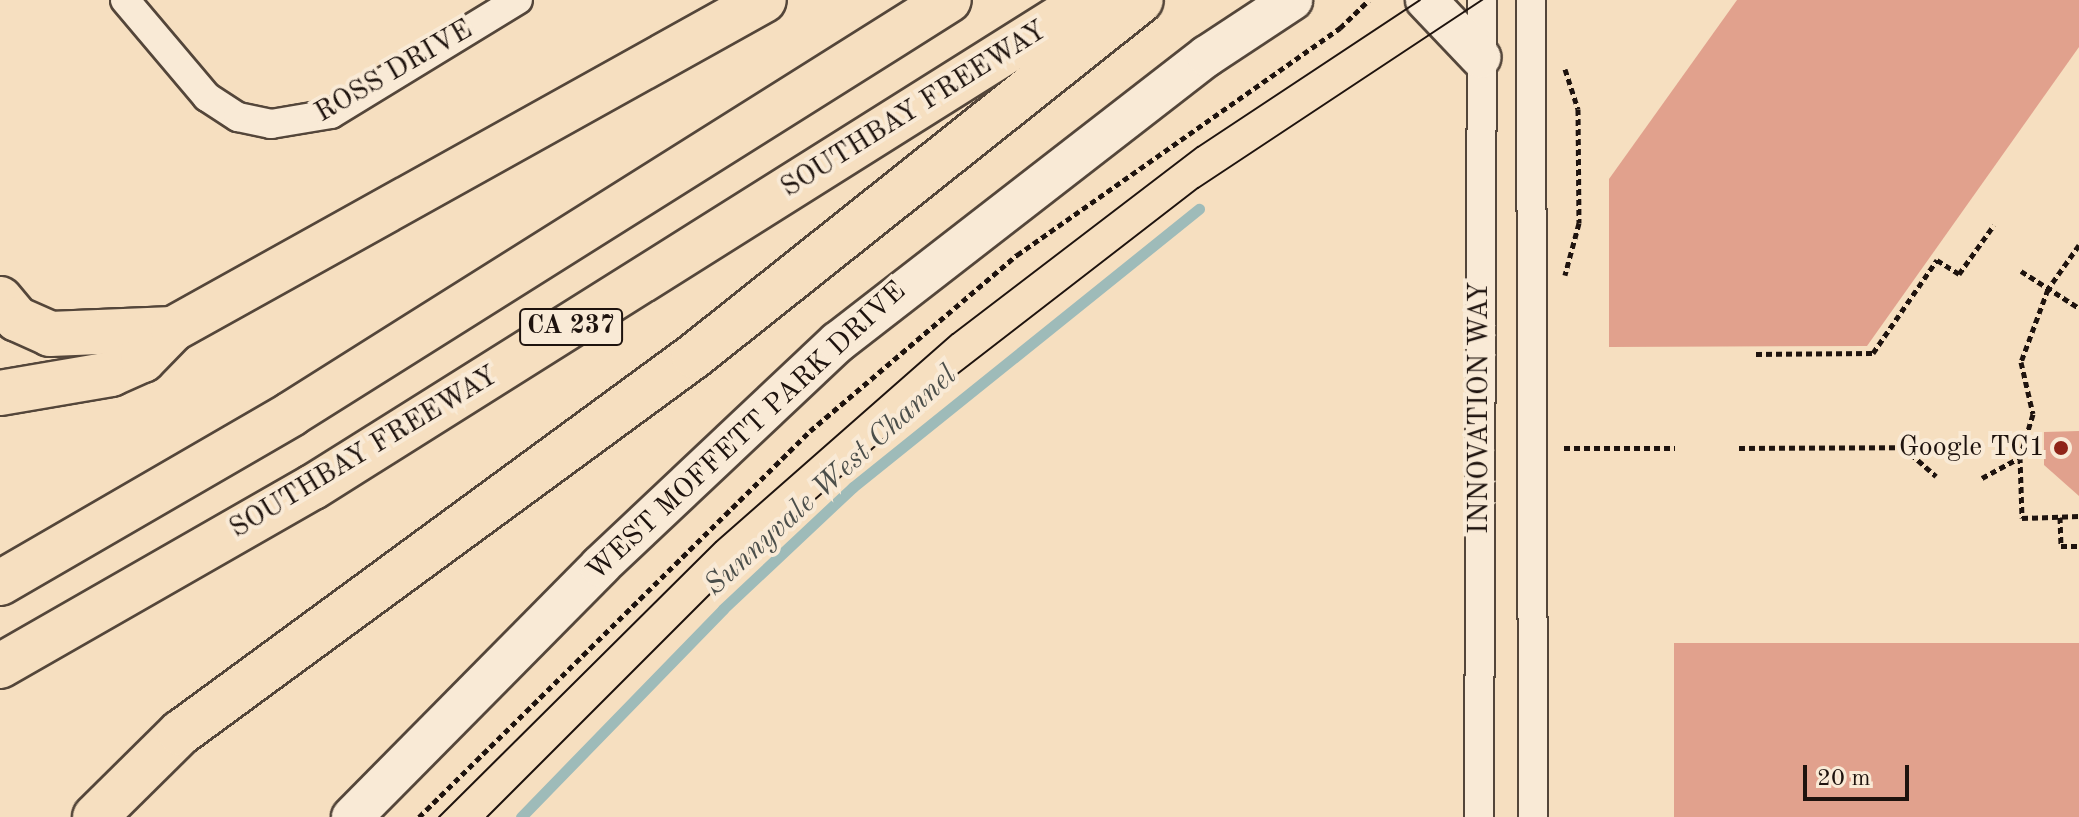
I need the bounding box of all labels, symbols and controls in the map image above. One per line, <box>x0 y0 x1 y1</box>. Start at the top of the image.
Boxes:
street label: ROSS DRIVE <box>309 13 479 131</box>
street label: SOUTHBAY FREEWAY <box>775 15 1053 205</box>
street label: WEST MOFFETT PARK DRIVE <box>581 275 913 589</box>
street label: INNOVATION WAY <box>1463 282 1497 534</box>
road number: CA 237 <box>519 305 623 349</box>
water label: Sunnyvale West Channel <box>697 358 965 604</box>
street label: SOUTHBAY FREEWAY <box>224 360 504 546</box>
place label: Google TC1 <box>1899 431 2045 465</box>
marker: Google TC1 <box>2052 439 2070 457</box>
scale bar <box>1807 749 1913 799</box>
text: 20 m <box>1817 767 1871 791</box>

